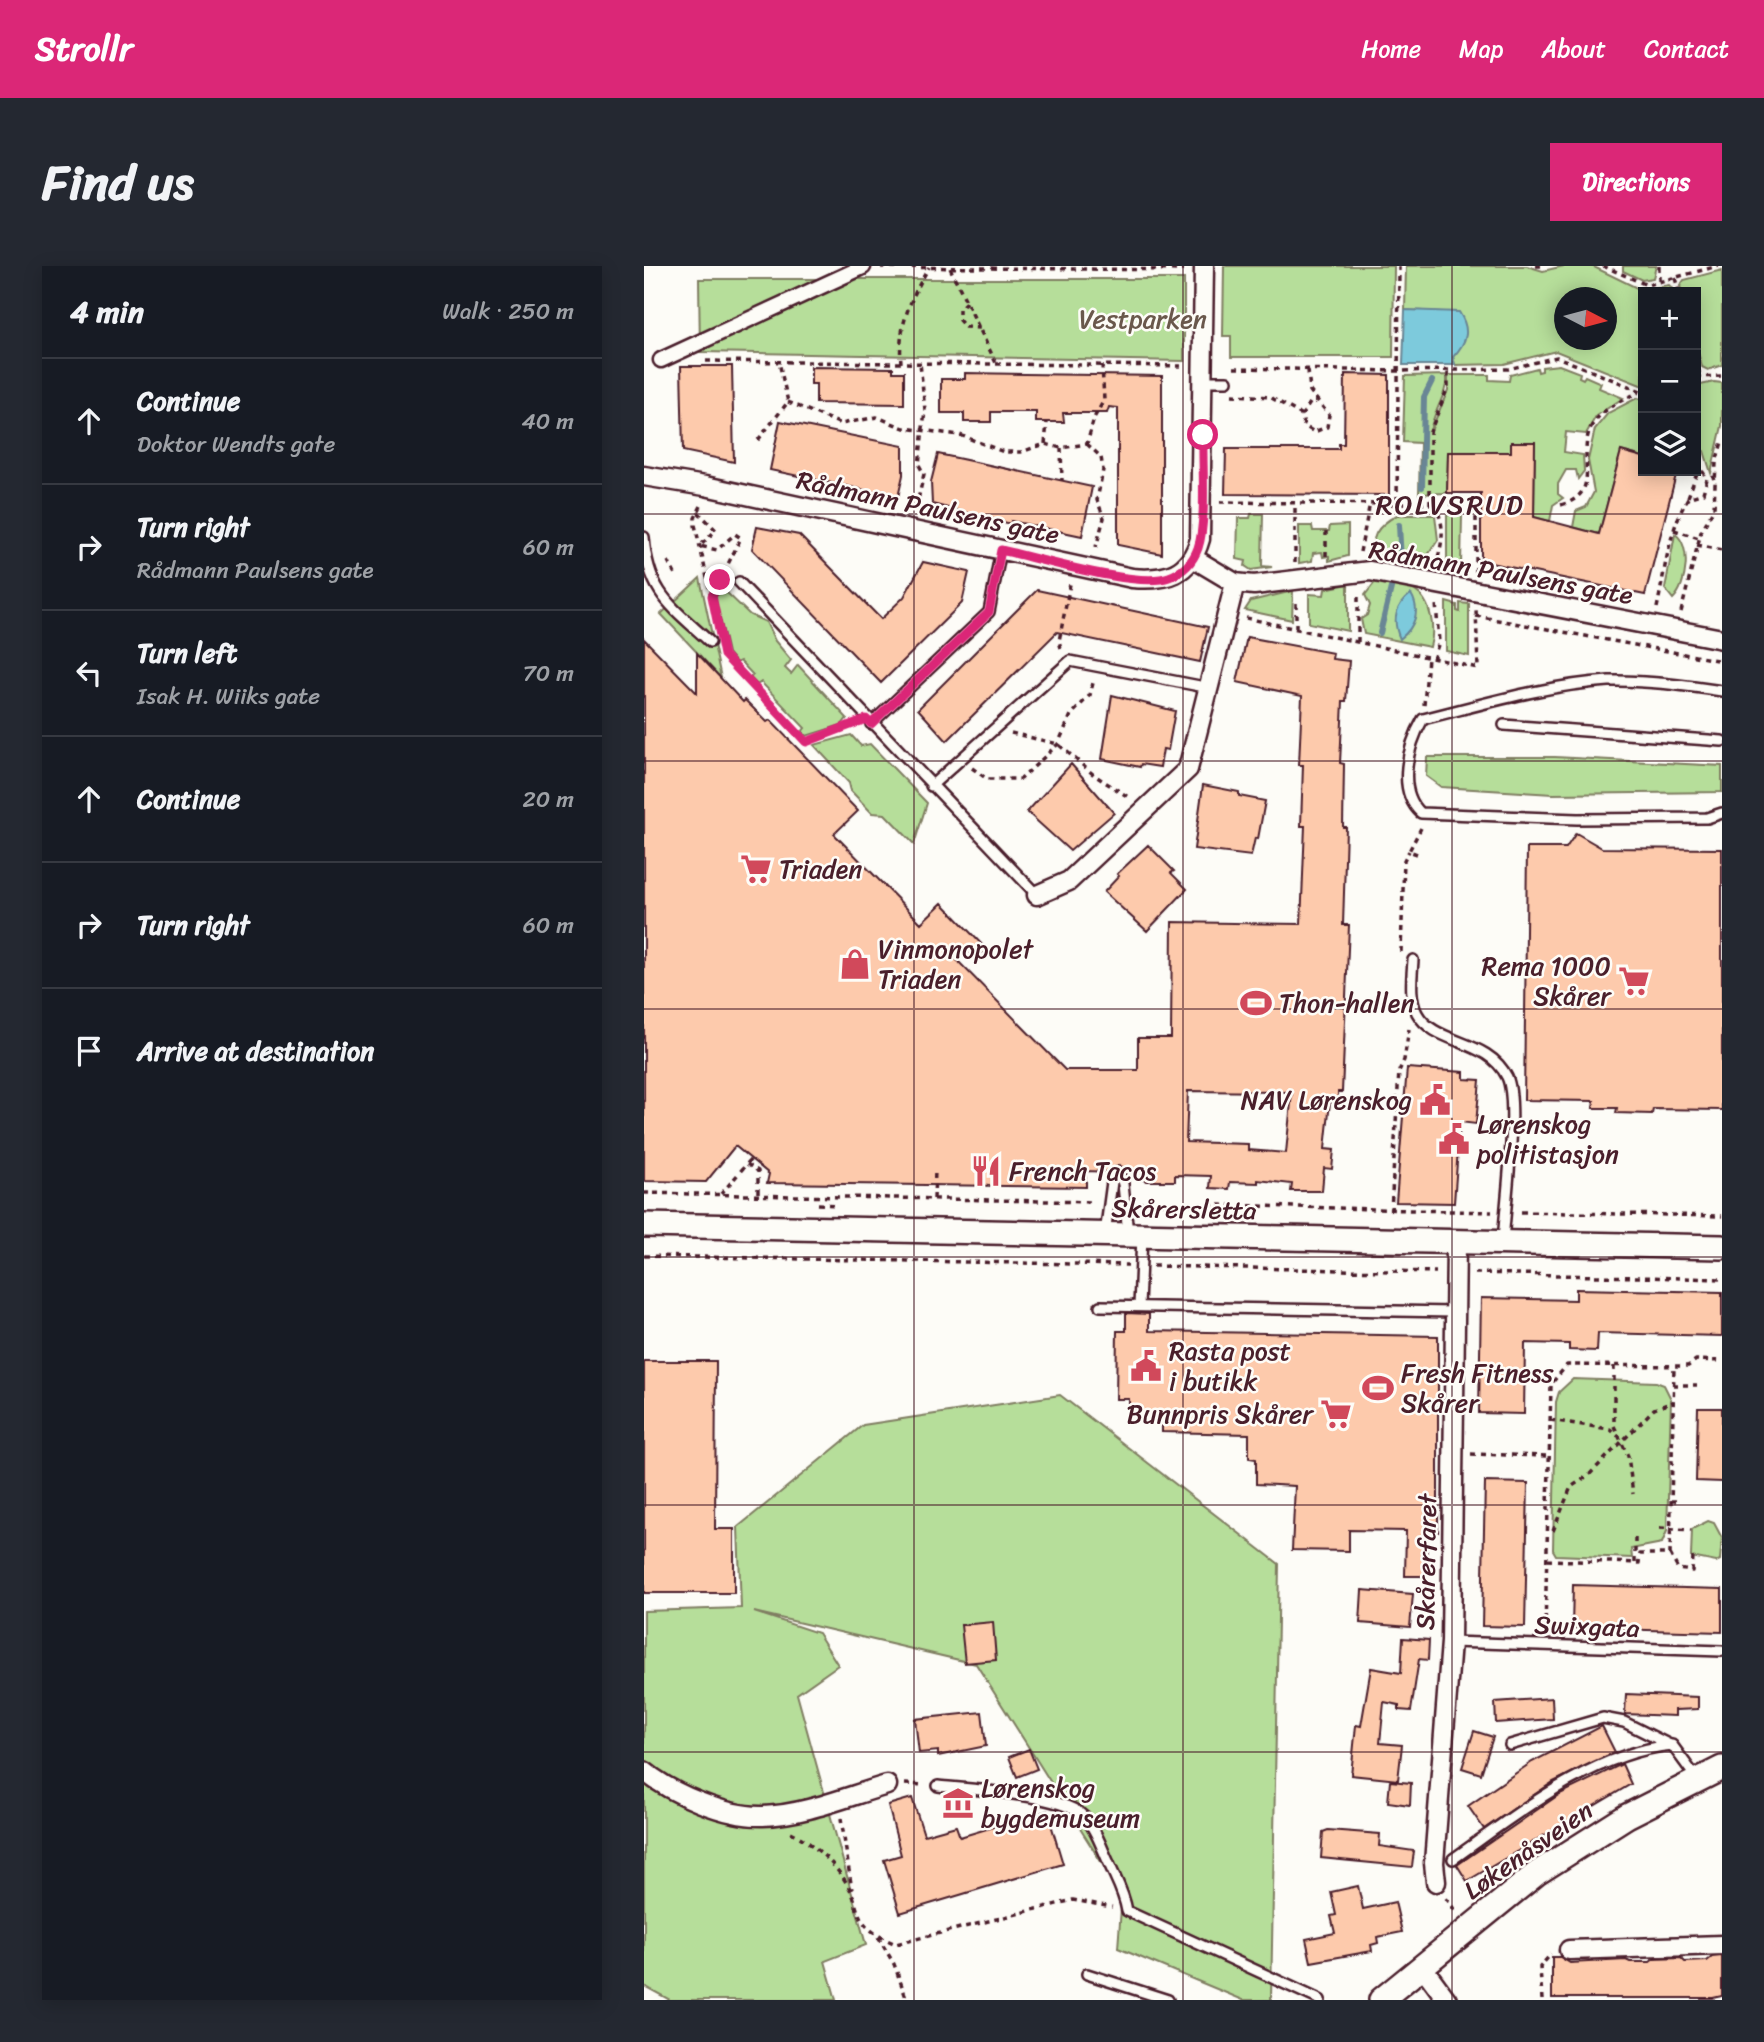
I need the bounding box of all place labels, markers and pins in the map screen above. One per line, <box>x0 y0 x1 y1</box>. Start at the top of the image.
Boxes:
place label: Triaden <box>779 846 862 892</box>
supermarket icon: Triaden <box>739 852 773 886</box>
place label: Vinmonopolet Triaden <box>878 926 1035 1002</box>
place label: Rema 1000 Skårer <box>1482 943 1612 1019</box>
shop icon: Vinmonopolet Triaden <box>838 947 872 981</box>
supermarket icon: Rema 1000 Skårer <box>1617 964 1651 998</box>
place label: Thon-hallen <box>1279 980 1415 1026</box>
sports icon: Thon-hallen <box>1239 986 1273 1020</box>
place label: NAV Lørenskog <box>1241 1077 1412 1123</box>
public building icon: NAV Lørenskog <box>1418 1083 1452 1117</box>
place label: Lørenskog politistasjon <box>1476 1101 1619 1177</box>
public building icon: Lørenskog politistasjon <box>1437 1122 1471 1156</box>
place label: French Tacos <box>1009 1148 1157 1194</box>
restaurant icon: French Tacos <box>969 1154 1003 1188</box>
place label: Rasta post i butikk <box>1169 1328 1291 1404</box>
public building icon: Rasta post i butikk <box>1129 1349 1163 1383</box>
place label: Fresh Fitness Skårer <box>1401 1350 1554 1426</box>
sports icon: Fresh Fitness Skårer <box>1361 1371 1395 1405</box>
place label: Bunnpris Skårer <box>1126 1391 1314 1437</box>
supermarket icon: Bunnpris Skårer <box>1319 1397 1353 1431</box>
place label: Lørenskog bygdemuseum <box>981 1765 1140 1841</box>
museum icon: Lørenskog bygdemuseum <box>941 1786 975 1820</box>

